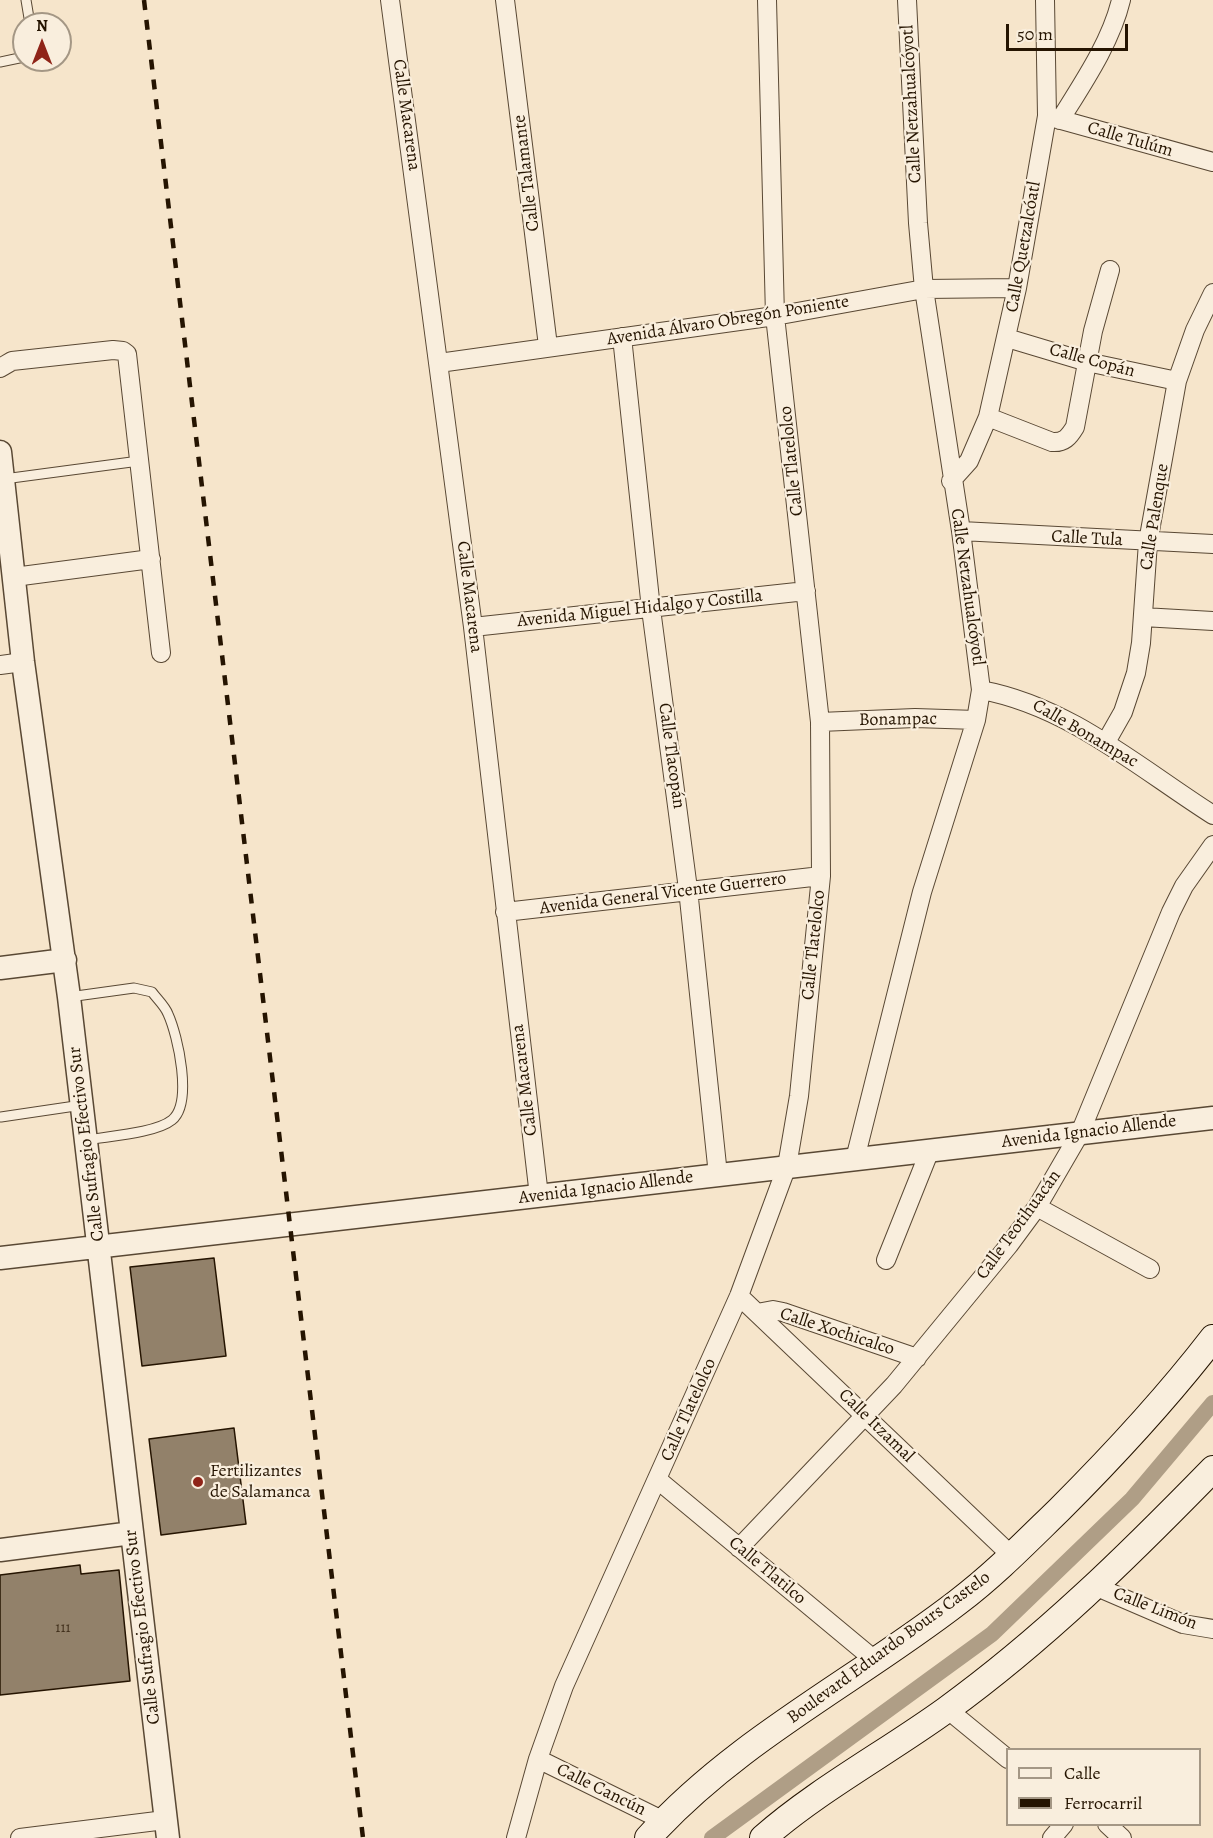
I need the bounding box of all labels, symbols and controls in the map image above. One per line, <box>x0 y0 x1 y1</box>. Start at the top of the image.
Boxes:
north arrow <box>12 12 72 72</box>
scale bar <box>1009 12 1130 50</box>
text: N <box>36 15 48 37</box>
text: 50 m <box>1017 22 1053 46</box>
street label: Calle Netzahualcóyotl <box>897 24 927 184</box>
street label: Calle Macarena <box>387 58 425 172</box>
street label: Calle Talamante <box>509 113 545 233</box>
street label: Calle Tulúm <box>1085 117 1175 163</box>
street label: Calle Quetzalcóatl <box>1002 180 1046 314</box>
street label: Avenida Álvaro Obregón Poniente <box>605 291 851 351</box>
street label: Calle Copán <box>1047 339 1137 383</box>
street label: Calle Tlatelolco <box>775 405 809 517</box>
street label: Calle Palenque <box>1136 462 1174 572</box>
street label: Calle Netzahualcóyotl <box>945 507 989 667</box>
street label: Calle Tula <box>1051 526 1123 552</box>
street label: Calle Macarena <box>451 540 487 654</box>
street label: Avenida Miguel Hidalgo y Costilla <box>516 585 764 633</box>
street label: Calle Bonampac <box>1028 695 1142 773</box>
street label: Calle Tlacopán <box>653 702 689 810</box>
street label: Bonampac <box>859 709 937 731</box>
street label: Avenida General Vicente Guerrero <box>539 868 787 920</box>
street label: Calle Tlatelolco <box>797 889 831 1001</box>
street label: Calle Macarena <box>507 1023 543 1137</box>
street label: Calle Sufragio Efectivo Sur <box>64 1045 110 1243</box>
street label: Avenida Ignacio Allende <box>1000 1111 1178 1153</box>
street label: Calle Teotihuacán <box>972 1166 1066 1284</box>
street label: Avenida Ignacio Allende <box>517 1167 695 1209</box>
street label: Calle Xochicalco <box>777 1303 897 1361</box>
street label: Calle Tlatelolco <box>657 1355 721 1465</box>
street label: Calle Itzamal <box>834 1385 918 1467</box>
place label: Fertilizantes de Salamanca <box>210 1461 311 1504</box>
marker: Fertilizantes de Salamanca <box>191 1475 205 1489</box>
street label: Calle Sufragio Efectivo Sur <box>120 1528 166 1726</box>
street label: Calle Tlatilco <box>724 1532 810 1610</box>
street label: Boulevard Eduardo Bours Castelo <box>783 1567 995 1729</box>
street label: Calle Limón <box>1110 1583 1200 1635</box>
house number: 111 <box>55 1619 71 1637</box>
legend <box>1006 1748 1201 1826</box>
street label: Calle Cancún <box>553 1759 649 1821</box>
text: Calle <box>1064 1761 1101 1785</box>
text: Ferrocarril <box>1064 1791 1142 1815</box>

